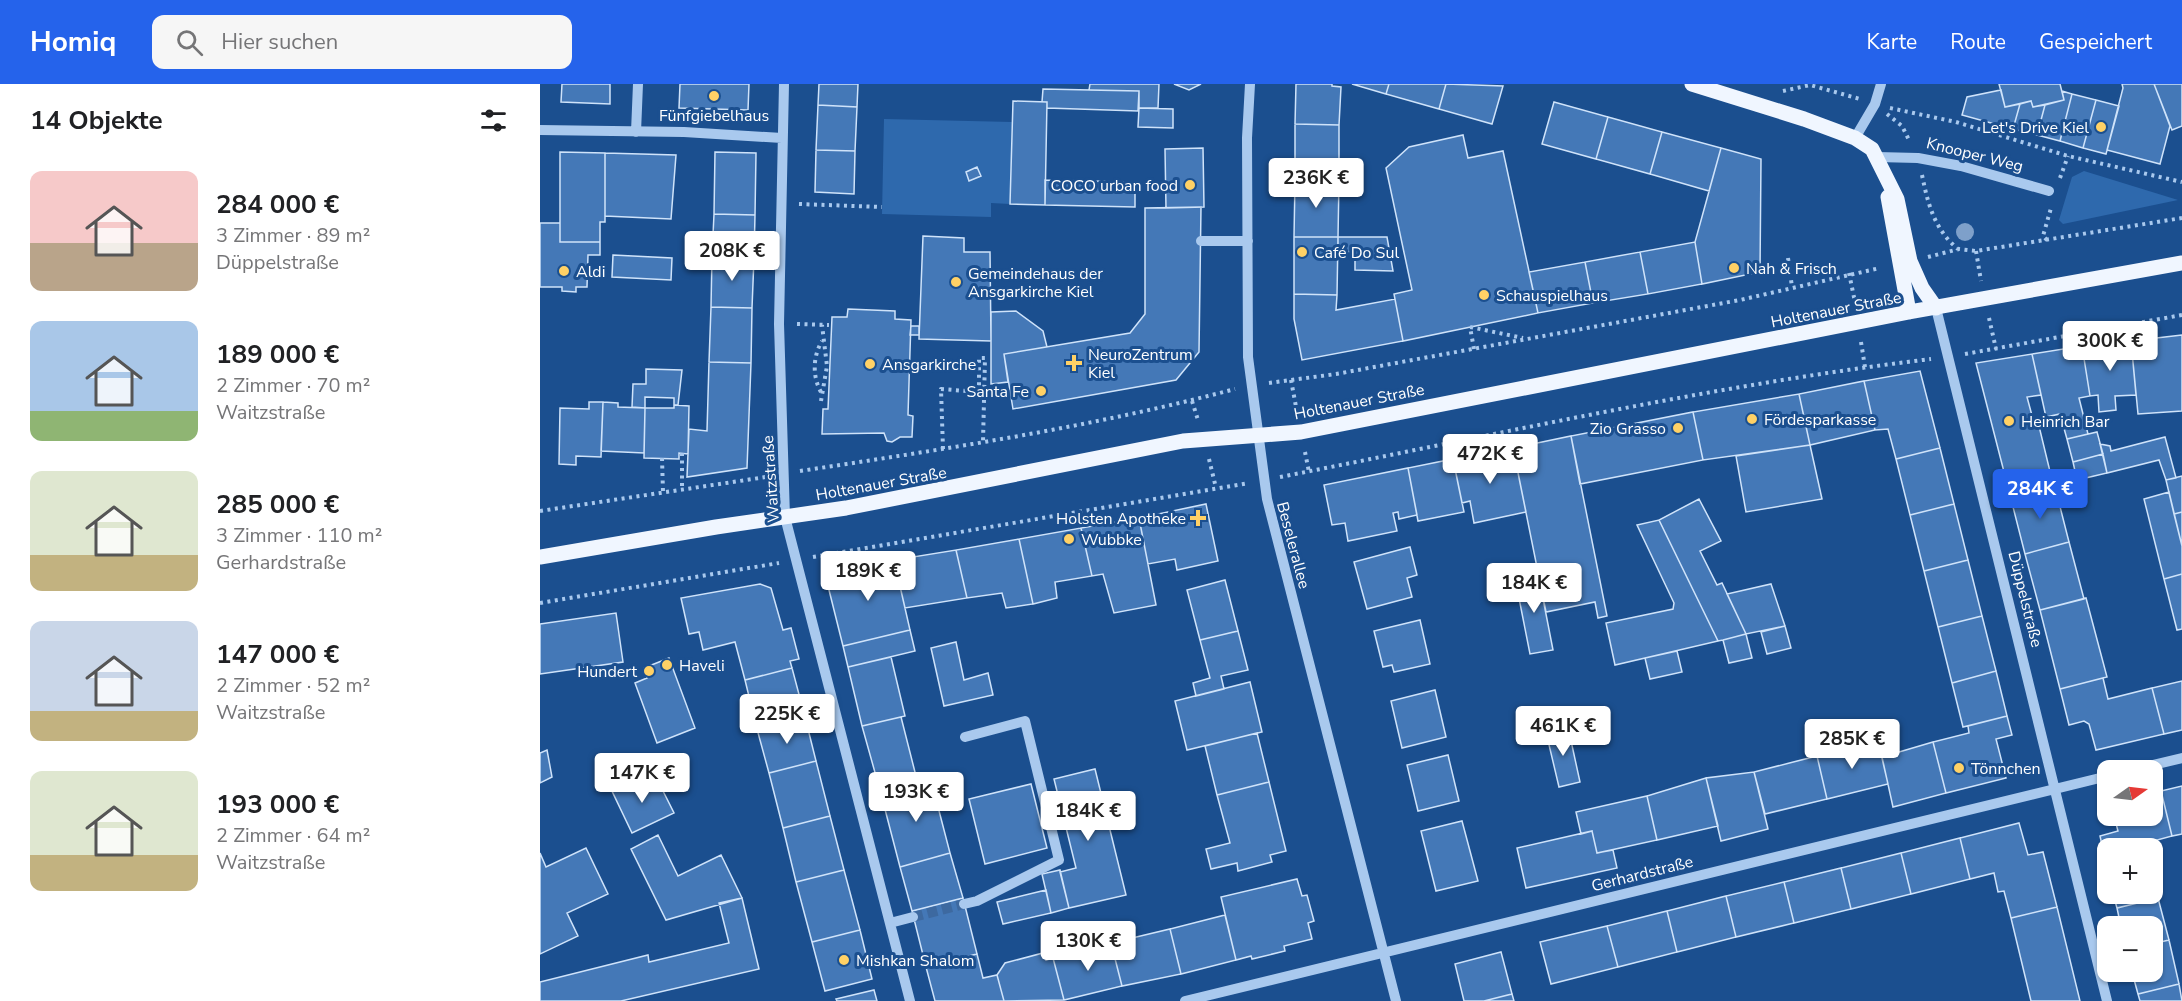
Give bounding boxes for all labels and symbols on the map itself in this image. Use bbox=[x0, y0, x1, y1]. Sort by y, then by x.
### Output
marker: Fünfgiebelhaus bbox=[707, 89, 721, 103]
place label: Fünfgiebelhaus bbox=[659, 105, 769, 127]
place label: Let's Drive Kiel bbox=[1982, 117, 2089, 139]
marker: Let's Drive Kiel bbox=[2094, 120, 2108, 134]
street label: Knooper Weg bbox=[1924, 132, 2026, 178]
pin: 236K € bbox=[1267, 158, 1365, 209]
place label: COCO urban food bbox=[1051, 175, 1178, 197]
marker: COCO urban food bbox=[1183, 178, 1197, 192]
pin: 208K € bbox=[683, 231, 781, 282]
place label: Café Do Sul bbox=[1314, 242, 1399, 264]
marker: Café Do Sul bbox=[1295, 245, 1309, 259]
place label: Nah & Frisch bbox=[1746, 258, 1837, 280]
place label: Aldi bbox=[576, 261, 605, 283]
marker: Nah & Frisch bbox=[1727, 261, 1741, 275]
place label: Gemeindehaus der Ansgarkirche Kiel bbox=[968, 263, 1103, 303]
marker: Aldi bbox=[557, 264, 571, 278]
marker: Gemeindehaus der Ansgarkirche Kiel bbox=[949, 275, 963, 289]
place label: Schauspielhaus bbox=[1496, 285, 1608, 307]
street label: Holtenauer Straße bbox=[1769, 287, 1903, 333]
marker: Schauspielhaus bbox=[1477, 288, 1491, 302]
pin: 300K € bbox=[2061, 321, 2159, 372]
place label: NeuroZentrum Kiel bbox=[1088, 344, 1193, 384]
place label: Ansgarkirche bbox=[882, 354, 976, 376]
marker: NeuroZentrum Kiel bbox=[1065, 354, 1083, 372]
marker: Ansgarkirche bbox=[863, 357, 877, 371]
street label: Holtenauer Straße bbox=[1292, 379, 1426, 425]
place label: Santa Fe bbox=[966, 381, 1029, 403]
marker: Santa Fe bbox=[1034, 384, 1048, 398]
place label: Fördesparkasse bbox=[1764, 409, 1876, 431]
place label: Heinrich Bar bbox=[2021, 411, 2110, 433]
marker: Fördesparkasse bbox=[1745, 412, 1759, 426]
marker: Heinrich Bar bbox=[2002, 414, 2016, 428]
place label: Zio Grasso bbox=[1590, 418, 1666, 440]
marker: Zio Grasso bbox=[1671, 421, 1685, 435]
pin: 472K € bbox=[1441, 434, 1539, 485]
street label: Waitzstraße bbox=[757, 435, 785, 523]
street label: Holtenauer Straße bbox=[814, 462, 948, 506]
pin: 284K € bbox=[1991, 469, 2089, 520]
street label: Beselerallee bbox=[1271, 499, 1315, 591]
place label: Holsten Apotheke bbox=[1056, 508, 1186, 530]
marker: Holsten Apotheke bbox=[1191, 511, 1205, 525]
place label: Wubbke bbox=[1081, 529, 1142, 551]
marker: Wubbke bbox=[1062, 532, 1076, 546]
street label: Düppelstraße bbox=[2002, 549, 2048, 650]
pin: 189K € bbox=[819, 551, 917, 602]
pin: 184K € bbox=[1485, 563, 1583, 614]
place label: Haveli bbox=[679, 655, 725, 677]
marker: Haveli bbox=[660, 658, 674, 672]
place label: Hundert bbox=[577, 661, 637, 683]
marker: Hundert bbox=[642, 664, 656, 678]
pin: 225K € bbox=[738, 694, 836, 745]
pin: 461K € bbox=[1514, 706, 1612, 757]
pin: 285K € bbox=[1803, 719, 1901, 770]
pin: 147K € bbox=[593, 753, 691, 804]
place label: Tönnchen bbox=[1971, 758, 2041, 780]
north arrow bbox=[2097, 760, 2163, 826]
marker: Tönnchen bbox=[1952, 761, 1966, 775]
pin: 193K € bbox=[867, 772, 965, 823]
pin: 184K € bbox=[1039, 791, 1137, 842]
street label: Gerhardstraße bbox=[1589, 851, 1695, 897]
pin: 130K € bbox=[1039, 921, 1137, 972]
place label: Mishkan Shalom bbox=[856, 950, 974, 972]
marker: Mishkan Shalom bbox=[837, 953, 851, 967]

